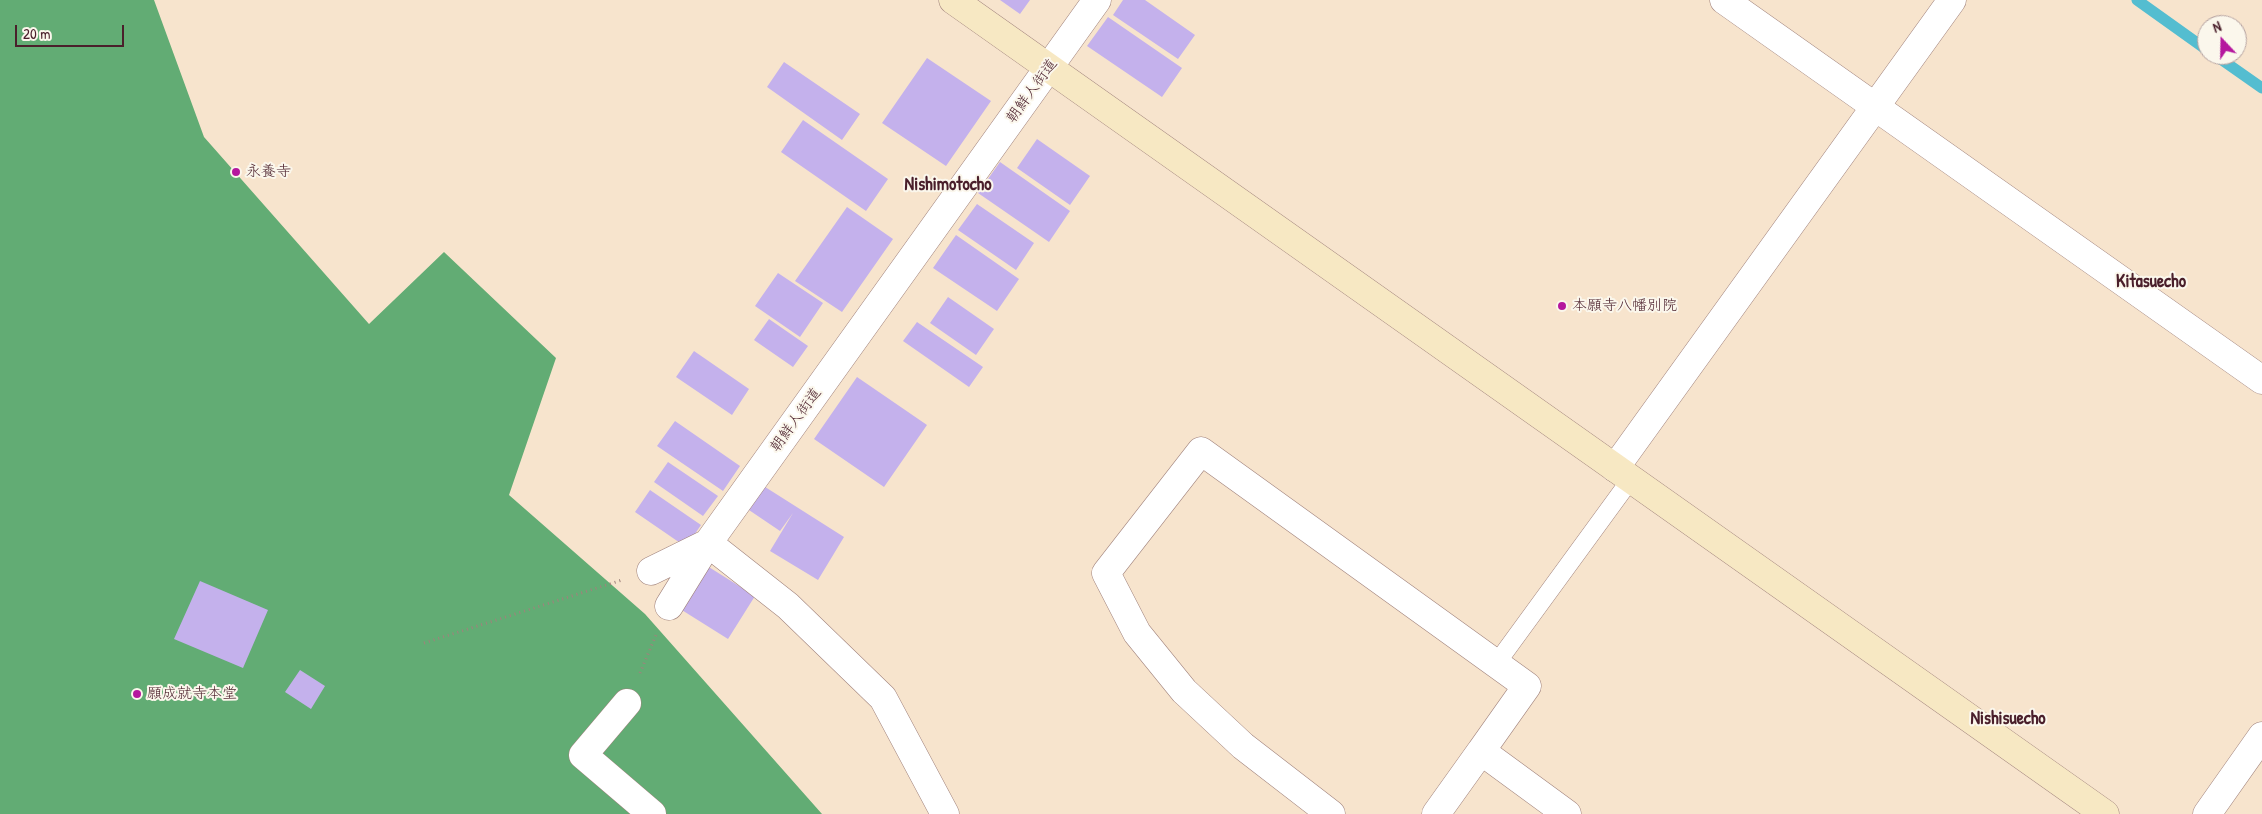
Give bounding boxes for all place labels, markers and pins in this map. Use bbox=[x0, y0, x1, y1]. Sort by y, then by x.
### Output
place label: 永養寺 bbox=[246, 163, 291, 181]
marker: 永養寺 bbox=[230, 166, 242, 178]
place label: 本願寺八幡別院 bbox=[1572, 297, 1677, 315]
marker: 本願寺八幡別院 bbox=[1556, 300, 1568, 312]
place label: 願成就寺本堂 bbox=[147, 685, 237, 703]
marker: 願成就寺本堂 bbox=[131, 688, 143, 700]

